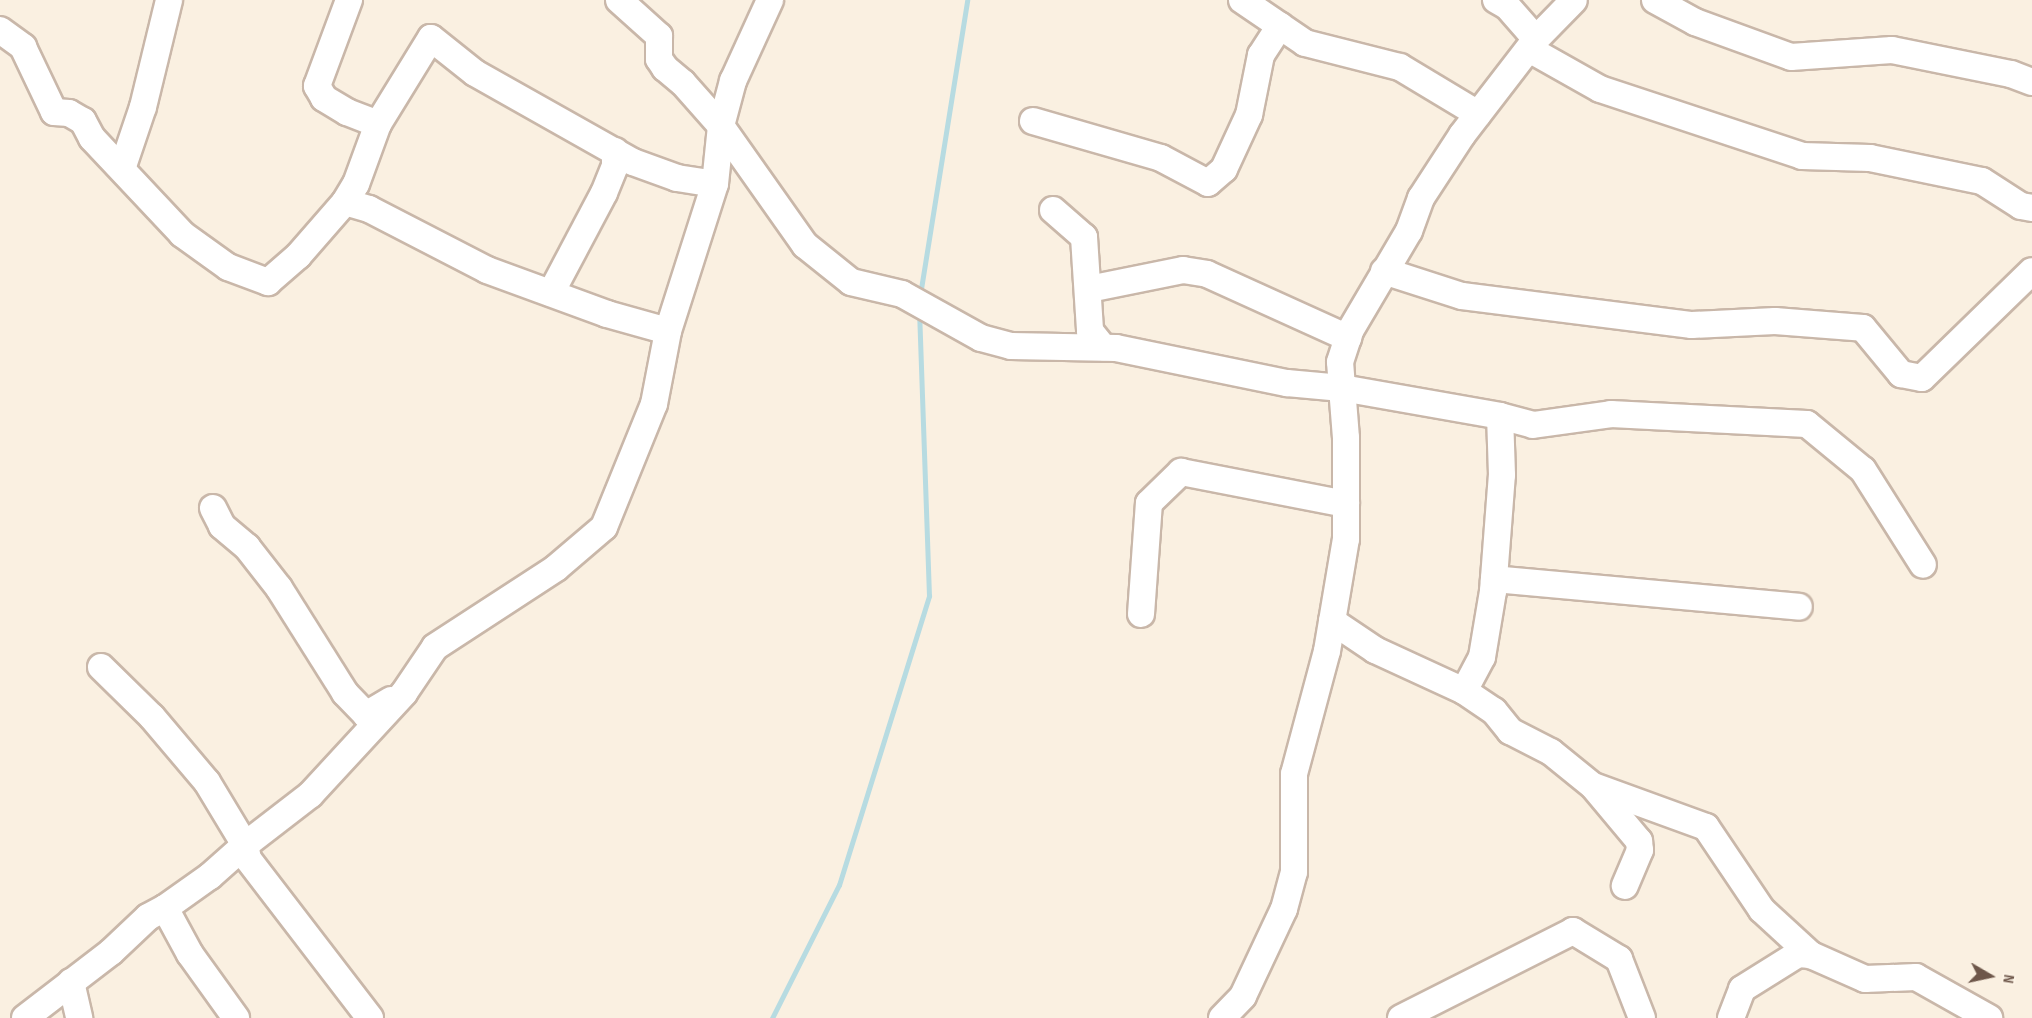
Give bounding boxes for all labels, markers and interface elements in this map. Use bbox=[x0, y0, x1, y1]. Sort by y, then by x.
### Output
north arrow bbox=[1960, 946, 2020, 1006]
text: N bbox=[1998, 973, 2018, 985]

